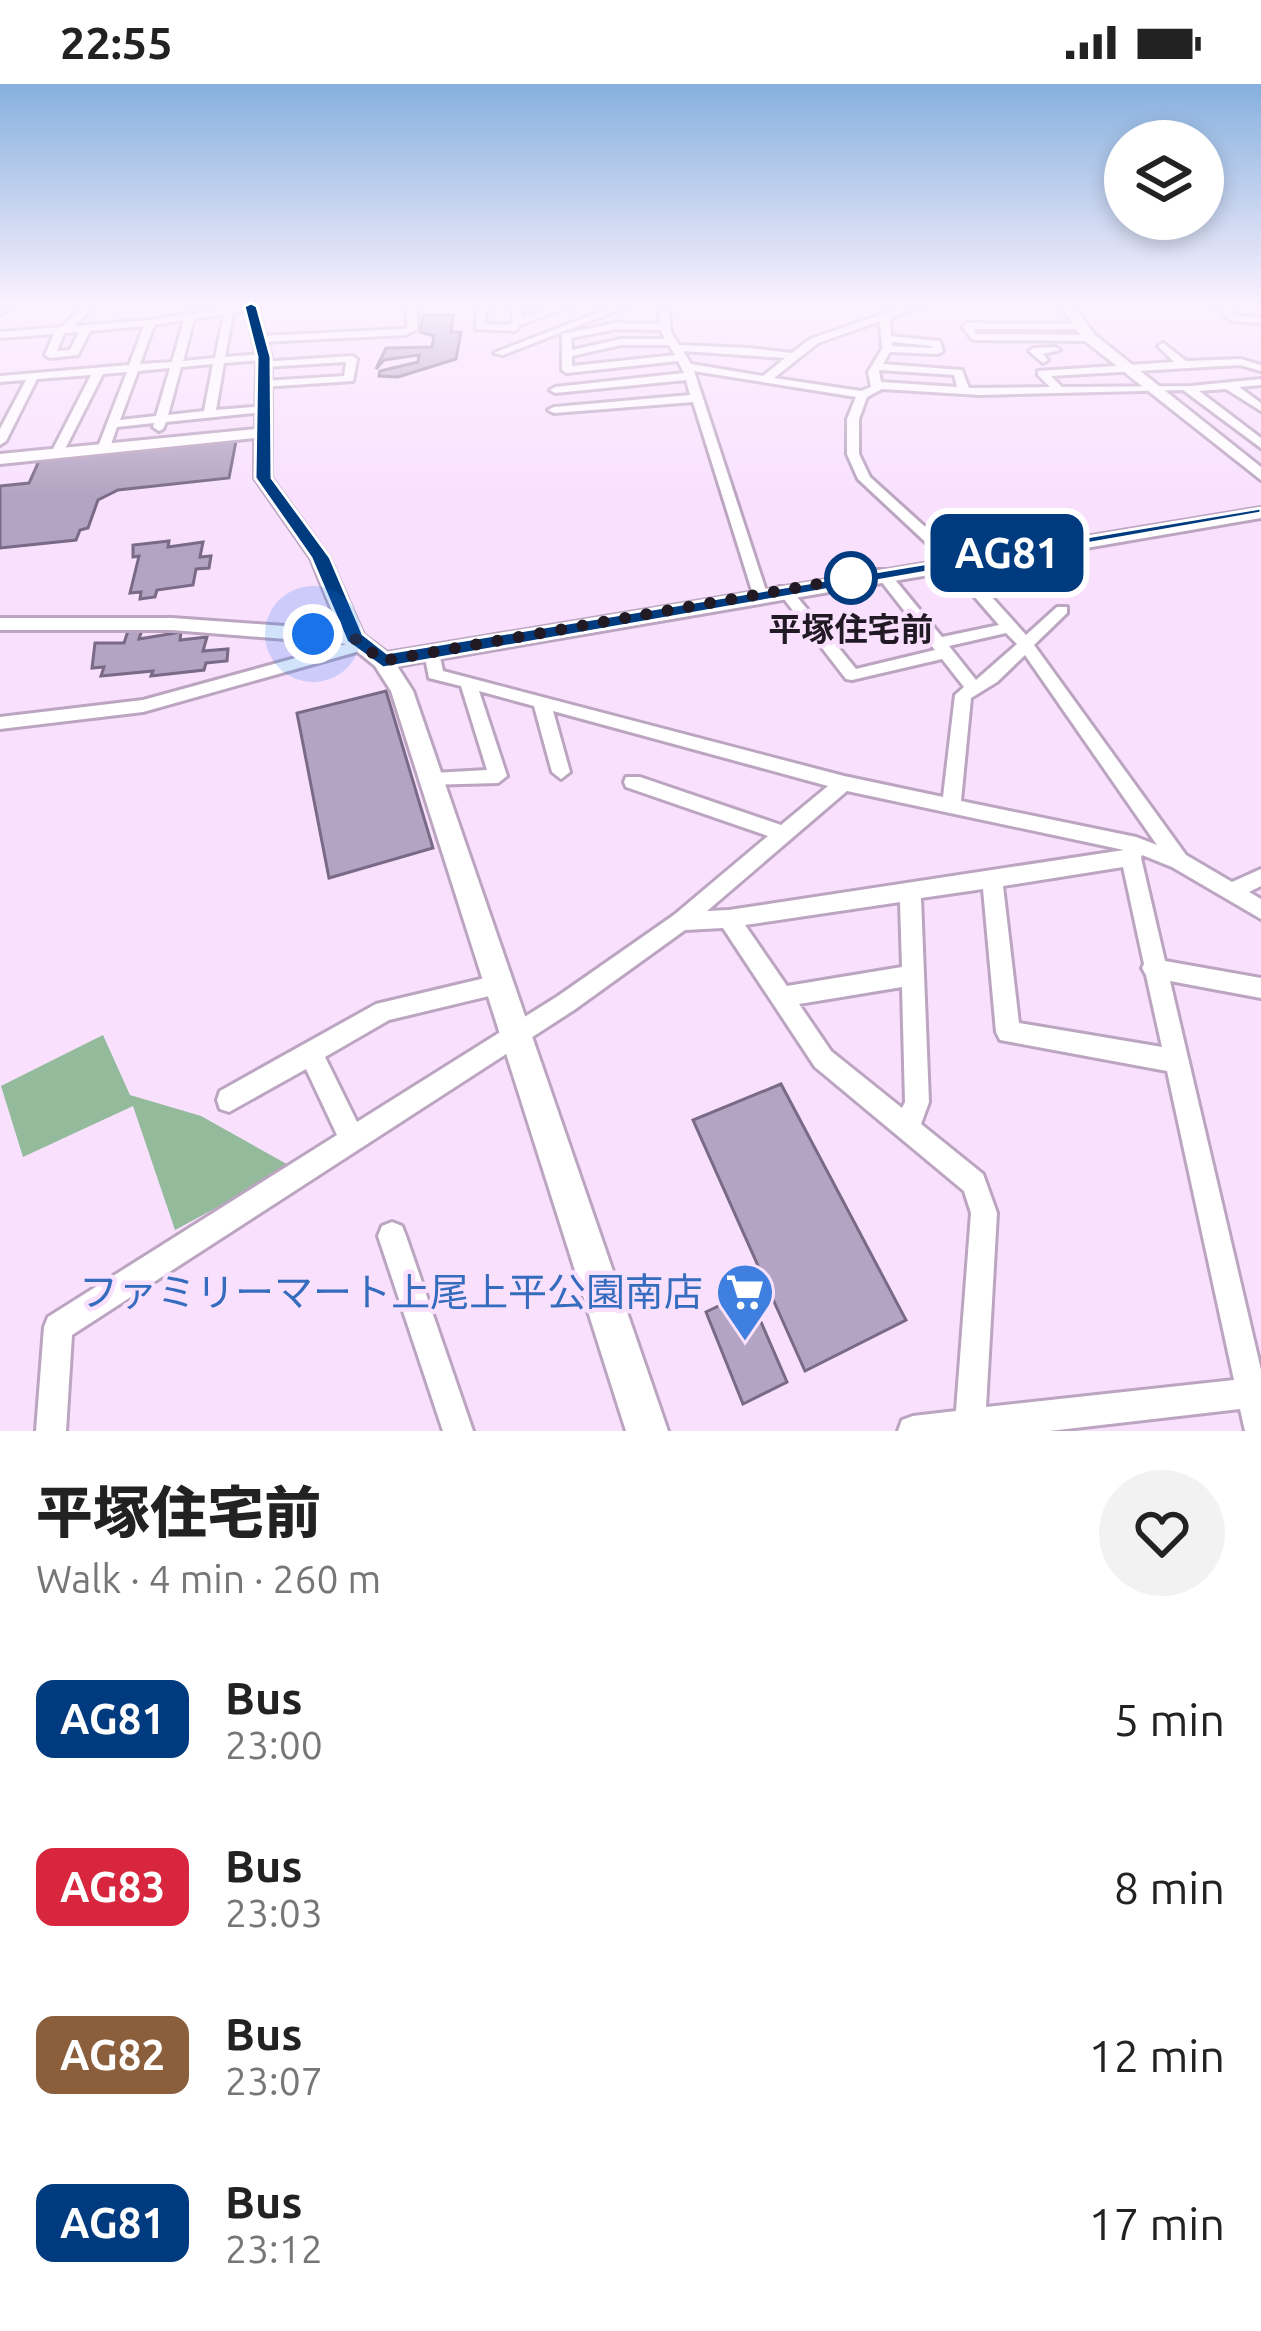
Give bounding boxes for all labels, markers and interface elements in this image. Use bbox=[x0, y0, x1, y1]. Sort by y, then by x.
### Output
text: 22:55 bbox=[60, 17, 173, 68]
map controls bbox=[1104, 120, 1224, 240]
button: layers bbox=[1104, 120, 1224, 240]
line badge: AG81 bbox=[923, 514, 1091, 592]
text: AG81 bbox=[954, 529, 1060, 576]
marker: 平塚住宅前 bbox=[826, 553, 876, 603]
your location bbox=[283, 604, 343, 664]
place label: 平塚住宅前 bbox=[769, 610, 934, 647]
supermarket icon: ファミリーマート上尾上平公園南店 bbox=[714, 1261, 776, 1343]
place label: ファミリーマート上尾上平公園南店 bbox=[79, 1270, 703, 1313]
button: heart bbox=[1099, 1470, 1225, 1596]
text: 平塚住宅前 bbox=[36, 1480, 321, 1544]
text: Walk · 4 min · 260 m bbox=[36, 1557, 381, 1600]
text: Bus bbox=[225, 1672, 302, 1723]
text: 5 min bbox=[1114, 1694, 1225, 1745]
text: AG81 bbox=[60, 1695, 165, 1742]
text: 23:00 bbox=[225, 1723, 323, 1766]
text: Bus bbox=[225, 1840, 302, 1891]
text: 8 min bbox=[1114, 1862, 1225, 1913]
text: AG83 bbox=[60, 1863, 165, 1910]
text: 23:03 bbox=[225, 1891, 323, 1934]
text: Bus bbox=[225, 2008, 302, 2059]
text: 12 min bbox=[1088, 2030, 1225, 2081]
text: AG82 bbox=[60, 2031, 165, 2078]
text: 23:07 bbox=[225, 2059, 323, 2102]
text: Bus bbox=[225, 2176, 302, 2227]
text: 17 min bbox=[1088, 2198, 1225, 2249]
text: AG81 bbox=[60, 2199, 165, 2246]
text: 23:12 bbox=[225, 2227, 323, 2270]

